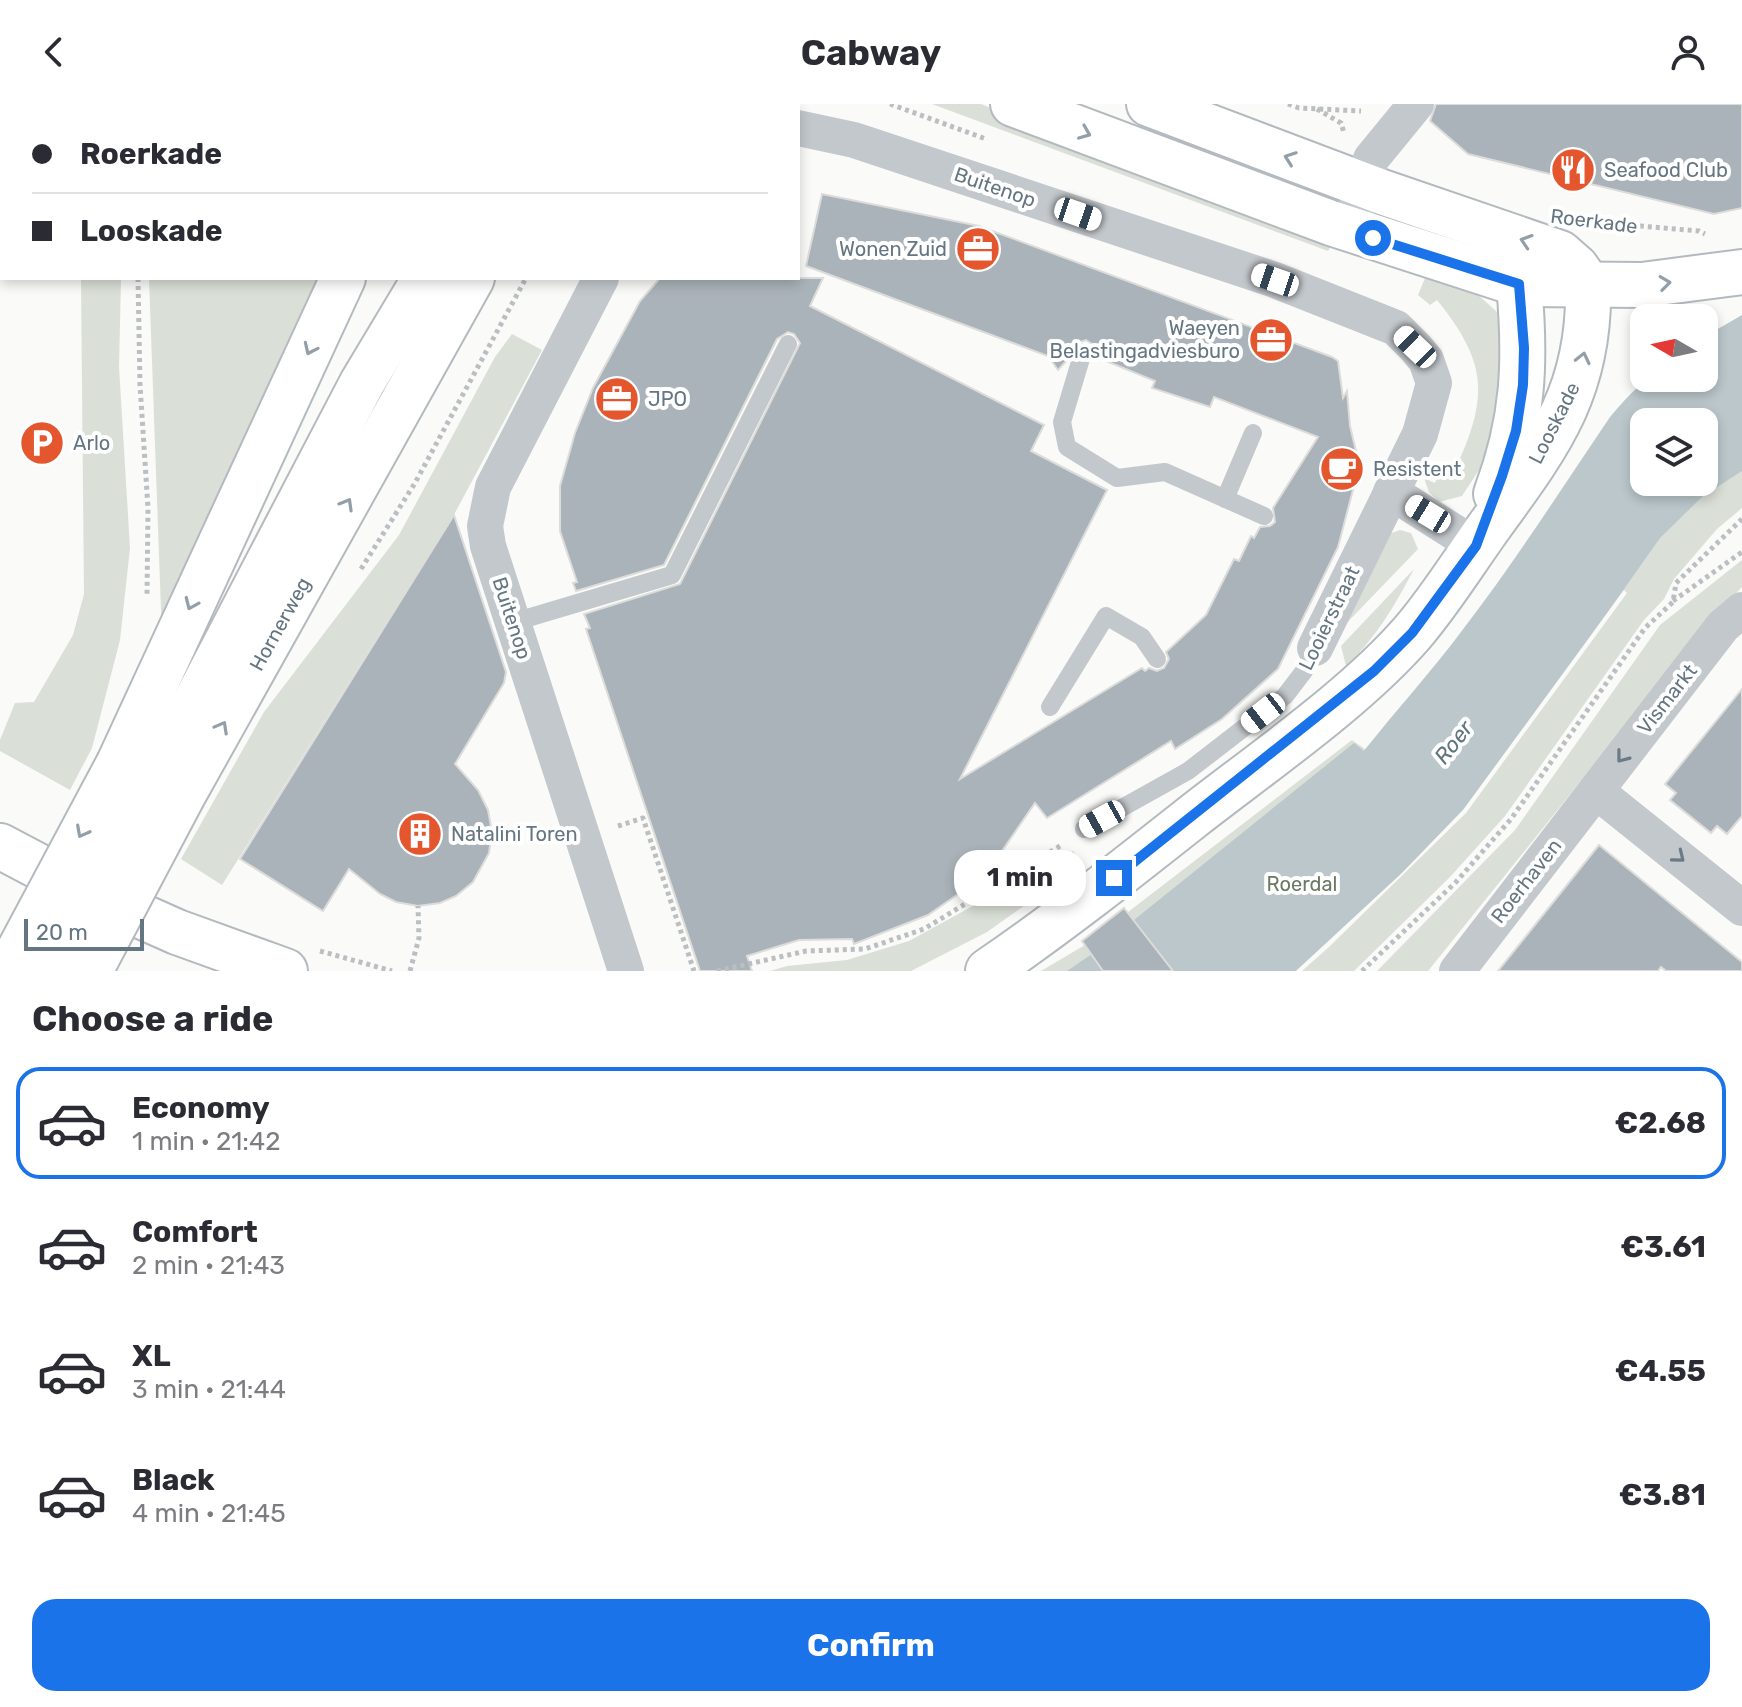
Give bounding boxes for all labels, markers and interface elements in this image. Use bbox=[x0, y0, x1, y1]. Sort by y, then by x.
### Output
icon: back bbox=[32, 30, 76, 74]
icon: person bbox=[1666, 30, 1710, 74]
text: Cabway bbox=[801, 31, 941, 74]
one-way arrow bbox=[1077, 123, 1091, 140]
text: Roerkade bbox=[80, 136, 222, 172]
restaurant icon: Seafood Club bbox=[1549, 146, 1597, 194]
one-way arrow bbox=[1284, 151, 1298, 168]
place label: Seafood Club bbox=[1604, 158, 1728, 182]
street label: Buitenop bbox=[951, 162, 1039, 212]
car bbox=[1051, 195, 1105, 233]
street label: Roerkade bbox=[1549, 204, 1639, 238]
text: Looskade bbox=[80, 213, 223, 249]
route start bbox=[1355, 220, 1391, 256]
office icon: Wonen Zuid bbox=[954, 225, 1002, 273]
one-way arrow bbox=[1520, 234, 1534, 250]
place label: Wonen Zuid bbox=[839, 237, 947, 261]
car bbox=[1248, 261, 1302, 299]
one-way arrow bbox=[1659, 274, 1672, 291]
north arrow bbox=[1630, 304, 1718, 392]
map controls bbox=[1630, 304, 1718, 496]
place label: Waeyen Belastingadviesburo bbox=[1050, 316, 1240, 363]
office icon: Waeyen Belastingadviesburo bbox=[1247, 316, 1295, 364]
car bbox=[1389, 322, 1441, 372]
one-way arrow bbox=[304, 340, 320, 355]
one-way arrow bbox=[1574, 351, 1591, 365]
office icon: JPO bbox=[593, 375, 641, 423]
street label: Looskade bbox=[1523, 378, 1585, 468]
place label: JPO bbox=[648, 387, 687, 411]
button: layers bbox=[1630, 408, 1718, 496]
parking icon: Arlo bbox=[18, 419, 66, 467]
place label: Arlo bbox=[73, 431, 110, 455]
cafe icon: Resistent bbox=[1318, 445, 1366, 493]
place label: Resistent bbox=[1373, 457, 1461, 481]
car bbox=[1401, 491, 1455, 537]
one-way arrow bbox=[338, 498, 353, 512]
street label: Looierstraat bbox=[1293, 562, 1365, 674]
street label: Hornerweg bbox=[244, 573, 316, 675]
street label: Buitenop bbox=[487, 574, 537, 662]
one-way arrow bbox=[185, 596, 201, 610]
street label: Vismarkt bbox=[1632, 659, 1702, 739]
car bbox=[1237, 689, 1289, 737]
water label: Roer bbox=[1428, 714, 1480, 769]
one-way arrow bbox=[212, 721, 227, 736]
one-way arrow bbox=[1618, 748, 1632, 763]
car bbox=[1075, 797, 1129, 841]
building icon: Natalini Toren bbox=[396, 810, 444, 858]
place label: Natalini Toren bbox=[451, 822, 578, 846]
one-way arrow bbox=[77, 823, 92, 838]
street label: Roerhaven bbox=[1486, 834, 1566, 928]
one-way arrow bbox=[1670, 847, 1684, 862]
callout: 1 min bbox=[954, 850, 1086, 906]
route end bbox=[1096, 860, 1132, 896]
text: 1 min bbox=[987, 862, 1053, 893]
park label: Roerdal bbox=[1267, 872, 1337, 896]
scale bar bbox=[24, 915, 144, 951]
text: 20 m bbox=[36, 919, 88, 946]
text: Choose a ride bbox=[32, 997, 273, 1040]
icon: car bbox=[36, 1087, 108, 1159]
text: Economy bbox=[132, 1090, 270, 1126]
text: €2.68 bbox=[1615, 1105, 1706, 1141]
text: 1 min · 21:42 bbox=[132, 1126, 280, 1157]
icon: car bbox=[36, 1211, 108, 1283]
text: Comfort bbox=[132, 1214, 258, 1250]
text: €3.61 bbox=[1621, 1229, 1706, 1265]
text: 2 min · 21:43 bbox=[132, 1250, 285, 1281]
icon: car bbox=[36, 1335, 108, 1407]
text: XL bbox=[132, 1338, 171, 1374]
text: €4.55 bbox=[1615, 1353, 1706, 1389]
text: 3 min · 21:44 bbox=[132, 1374, 286, 1405]
icon: car bbox=[36, 1459, 108, 1531]
text: Black bbox=[132, 1462, 215, 1498]
text: €3.81 bbox=[1619, 1477, 1706, 1513]
text: 4 min · 21:45 bbox=[132, 1498, 286, 1529]
button: Confirm bbox=[32, 1599, 1710, 1691]

